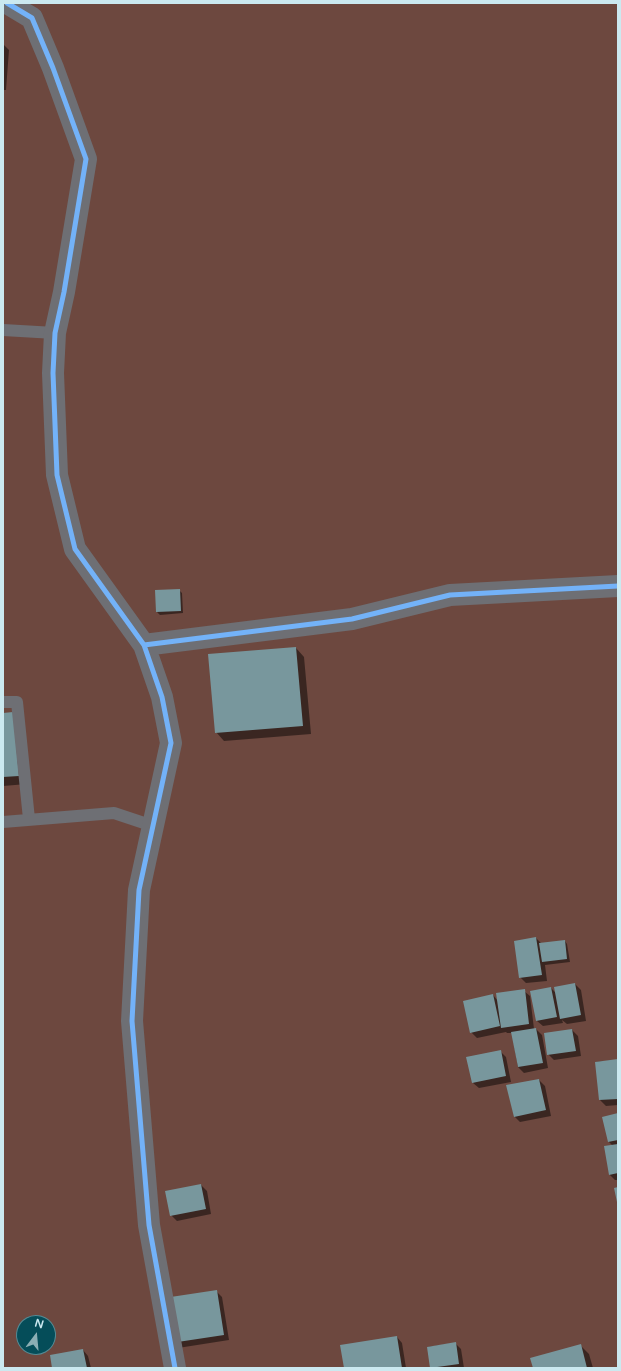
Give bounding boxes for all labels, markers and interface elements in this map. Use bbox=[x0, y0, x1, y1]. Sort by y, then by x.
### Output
north arrow bbox=[16, 1315, 56, 1355]
text: N bbox=[33, 1316, 45, 1331]

